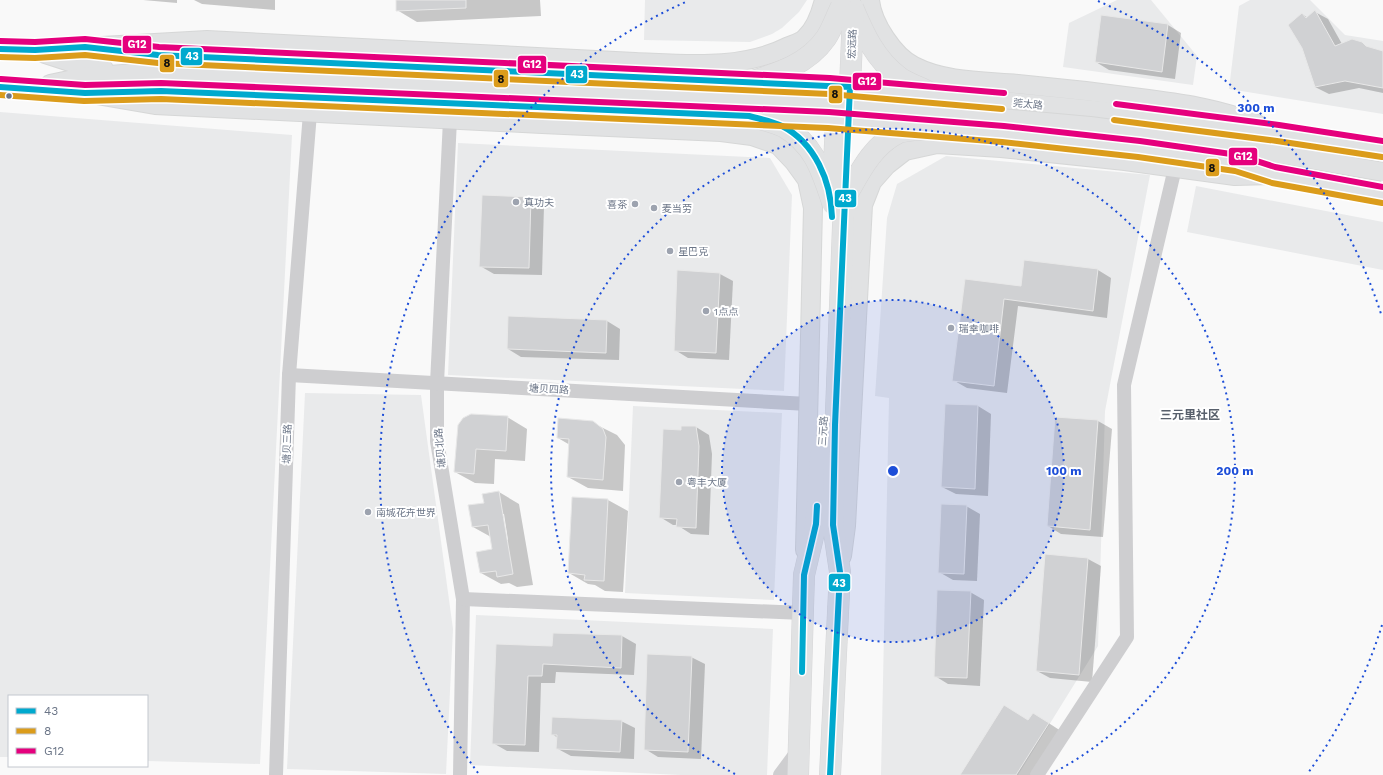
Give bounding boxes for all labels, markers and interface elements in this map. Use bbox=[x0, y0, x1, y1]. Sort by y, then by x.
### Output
street label: 宏远路 bbox=[846, 29, 858, 59]
line badge: G12 bbox=[122, 35, 152, 54]
text: G12 bbox=[127, 38, 147, 51]
line badge: 43 bbox=[180, 47, 203, 66]
text: 43 bbox=[185, 50, 199, 63]
line badge: 8 bbox=[159, 54, 175, 73]
line badge: G12 bbox=[517, 55, 547, 74]
text: 8 bbox=[164, 57, 171, 70]
text: G12 bbox=[522, 58, 542, 71]
line badge: 43 bbox=[565, 65, 588, 84]
text: 43 bbox=[570, 68, 584, 81]
line badge: 8 bbox=[493, 69, 509, 88]
line badge: G12 bbox=[852, 72, 882, 91]
text: 8 bbox=[498, 73, 505, 86]
text: G12 bbox=[857, 75, 877, 88]
line badge: 8 bbox=[828, 85, 843, 104]
text: 8 bbox=[832, 88, 839, 101]
unlabelled marker bbox=[4, 91, 14, 101]
street label: 莞太路 bbox=[1013, 97, 1043, 111]
text: 300 m bbox=[1237, 101, 1275, 115]
line badge: G12 bbox=[1228, 147, 1258, 166]
text: G12 bbox=[1233, 150, 1253, 163]
line badge: 8 bbox=[1205, 158, 1220, 177]
text: 8 bbox=[1209, 162, 1216, 175]
line badge: 43 bbox=[834, 189, 857, 208]
text: 43 bbox=[838, 192, 852, 205]
marker: 真功夫 bbox=[511, 197, 521, 207]
place label: 真功夫 bbox=[524, 197, 554, 208]
place label: 喜茶 bbox=[607, 199, 628, 210]
marker: 喜茶 bbox=[630, 199, 640, 209]
marker: 麦当劳 bbox=[649, 203, 659, 213]
place label: 麦当劳 bbox=[662, 203, 692, 214]
marker: 星巴克 bbox=[665, 246, 675, 256]
place label: 星巴克 bbox=[678, 246, 708, 257]
marker: 1点点 bbox=[701, 306, 711, 316]
place label: 1点点 bbox=[714, 306, 738, 317]
marker: 瑞幸咖啡 bbox=[946, 323, 956, 333]
place label: 瑞幸咖啡 bbox=[959, 323, 999, 334]
street label: 塘贝四路 bbox=[529, 382, 569, 396]
district label: 三元里社区 bbox=[1160, 408, 1220, 422]
street label: 三元路 bbox=[816, 416, 830, 446]
street label: 塘贝三路 bbox=[281, 424, 293, 464]
street label: 塘贝北路 bbox=[433, 428, 447, 468]
centre of rings bbox=[886, 464, 900, 478]
text: 100 m bbox=[1046, 464, 1082, 478]
text: 200 m bbox=[1216, 464, 1254, 478]
marker: 粤丰大厦 bbox=[674, 477, 684, 487]
place label: 粤丰大厦 bbox=[687, 477, 727, 488]
marker: 南城花卉世界 bbox=[363, 507, 373, 517]
place label: 南城花卉世界 bbox=[376, 507, 436, 518]
line badge: 43 bbox=[828, 573, 851, 592]
text: 43 bbox=[832, 577, 846, 590]
legend bbox=[8, 695, 148, 767]
text: 43 bbox=[44, 704, 58, 718]
text: 8 bbox=[44, 724, 51, 738]
text: G12 bbox=[44, 744, 64, 758]

